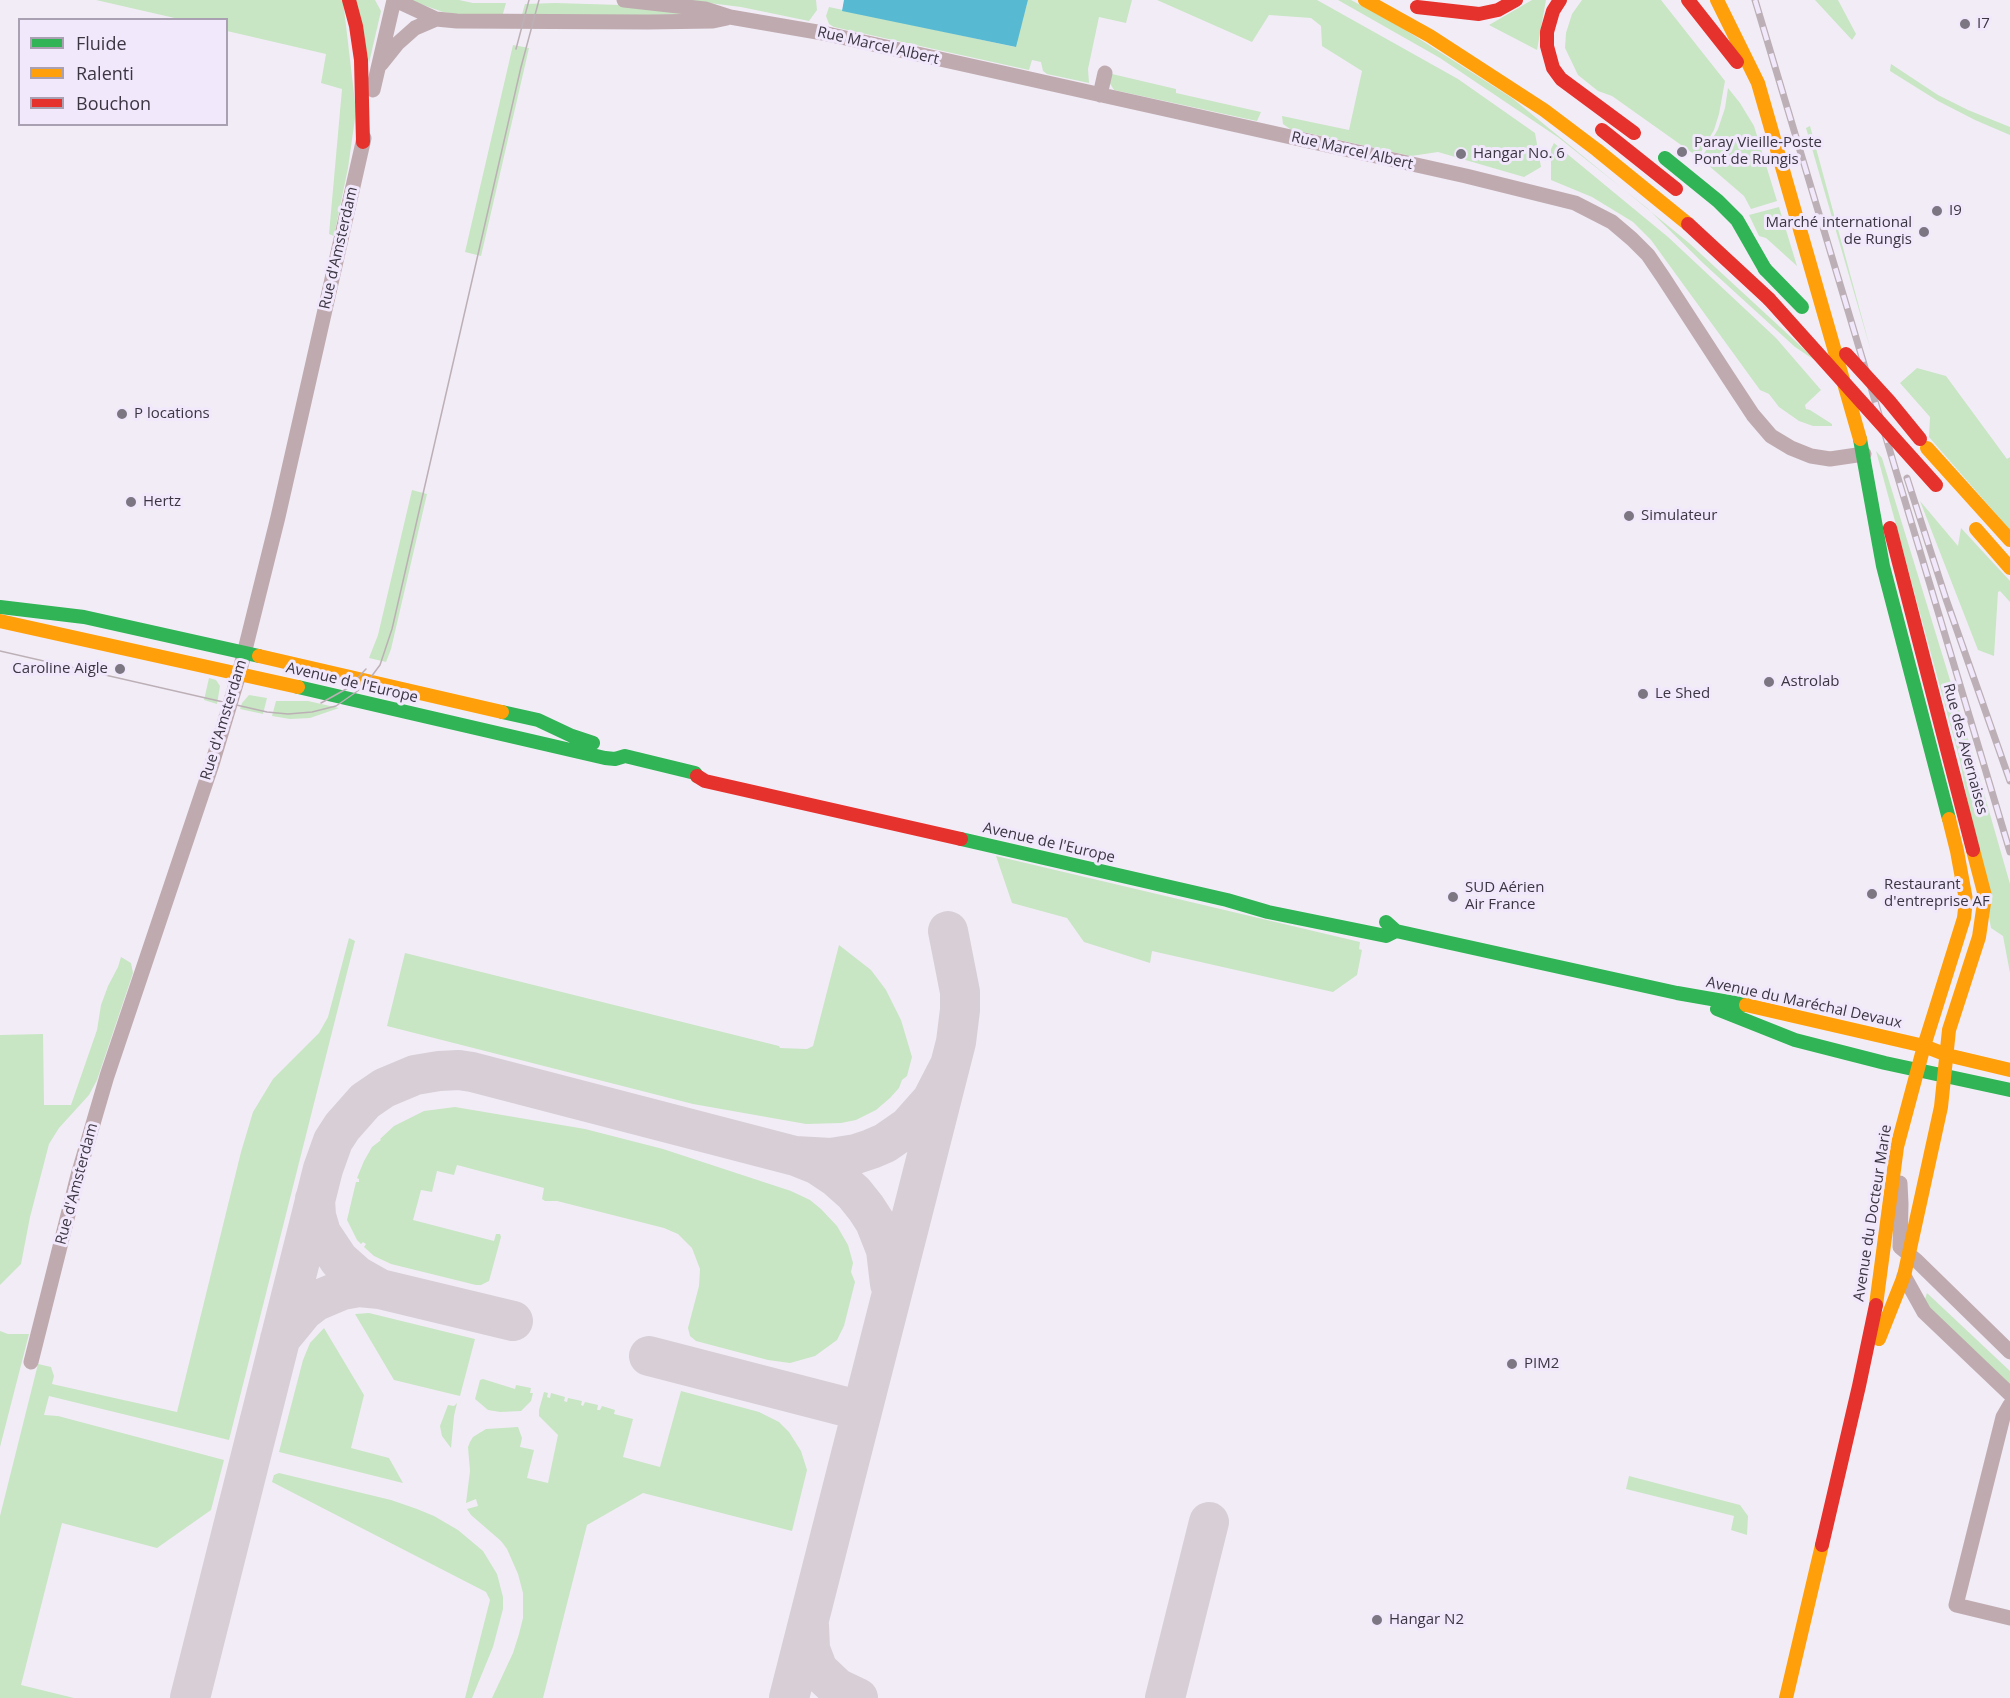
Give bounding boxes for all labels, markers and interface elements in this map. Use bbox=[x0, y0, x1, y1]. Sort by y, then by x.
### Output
place label: I7 bbox=[1977, 15, 1990, 33]
marker: I7 bbox=[1958, 17, 1972, 31]
legend bbox=[18, 18, 228, 126]
street label: Rue Marcel Albert bbox=[815, 23, 941, 69]
text: Fluide bbox=[76, 31, 127, 55]
text: Ralenti bbox=[76, 61, 134, 85]
text: Bouchon bbox=[76, 91, 151, 115]
street label: Rue Marcel Albert bbox=[1289, 128, 1415, 174]
place label: Paray Vieille-Poste Pont de Rungis bbox=[1694, 134, 1822, 169]
place label: Hangar No. 6 bbox=[1473, 145, 1565, 163]
marker: Paray Vieille-Poste Pont de Rungis bbox=[1675, 145, 1689, 159]
marker: Hangar No. 6 bbox=[1454, 147, 1468, 161]
street label: Rue d'Amsterdam bbox=[316, 185, 362, 311]
place label: I9 bbox=[1949, 202, 1962, 220]
marker: I9 bbox=[1930, 204, 1944, 218]
place label: Marché international de Rungis bbox=[1765, 214, 1912, 249]
marker: Marché international de Rungis bbox=[1917, 225, 1931, 239]
place label: P locations bbox=[134, 405, 210, 423]
marker: P locations bbox=[115, 407, 129, 421]
place label: Hertz bbox=[143, 493, 181, 511]
marker: Hertz bbox=[124, 495, 138, 509]
place label: Simulateur bbox=[1641, 507, 1717, 525]
marker: Simulateur bbox=[1622, 509, 1636, 523]
street label: Rue d'Amsterdam bbox=[197, 658, 251, 782]
street label: Avenue de l'Europe bbox=[284, 659, 420, 707]
place label: Caroline Aigle bbox=[12, 660, 108, 678]
marker: Caroline Aigle bbox=[113, 662, 127, 676]
place label: Astrolab bbox=[1781, 673, 1839, 691]
marker: Astrolab bbox=[1762, 675, 1776, 689]
street label: Rue des Avernaises bbox=[1939, 681, 1991, 817]
place label: Le Shed bbox=[1655, 685, 1710, 703]
marker: Le Shed bbox=[1636, 687, 1650, 701]
street label: Avenue de l'Europe bbox=[981, 819, 1117, 867]
place label: Restaurant d'entreprise AF bbox=[1884, 876, 1990, 911]
place label: SUD Aérien Air France bbox=[1465, 879, 1544, 914]
marker: Restaurant d'entreprise AF bbox=[1865, 887, 1879, 901]
marker: SUD Aérien Air France bbox=[1446, 890, 1460, 904]
street label: Avenue du Maréchal Devaux bbox=[1705, 973, 1903, 1033]
street label: Rue d'Amsterdam bbox=[52, 1121, 102, 1247]
street label: Avenue du Docteur Marie bbox=[1850, 1123, 1896, 1303]
place label: PIM2 bbox=[1524, 1355, 1559, 1373]
marker: PIM2 bbox=[1505, 1357, 1519, 1371]
place label: Hangar N2 bbox=[1389, 1611, 1464, 1629]
marker: Hangar N2 bbox=[1370, 1613, 1384, 1627]

